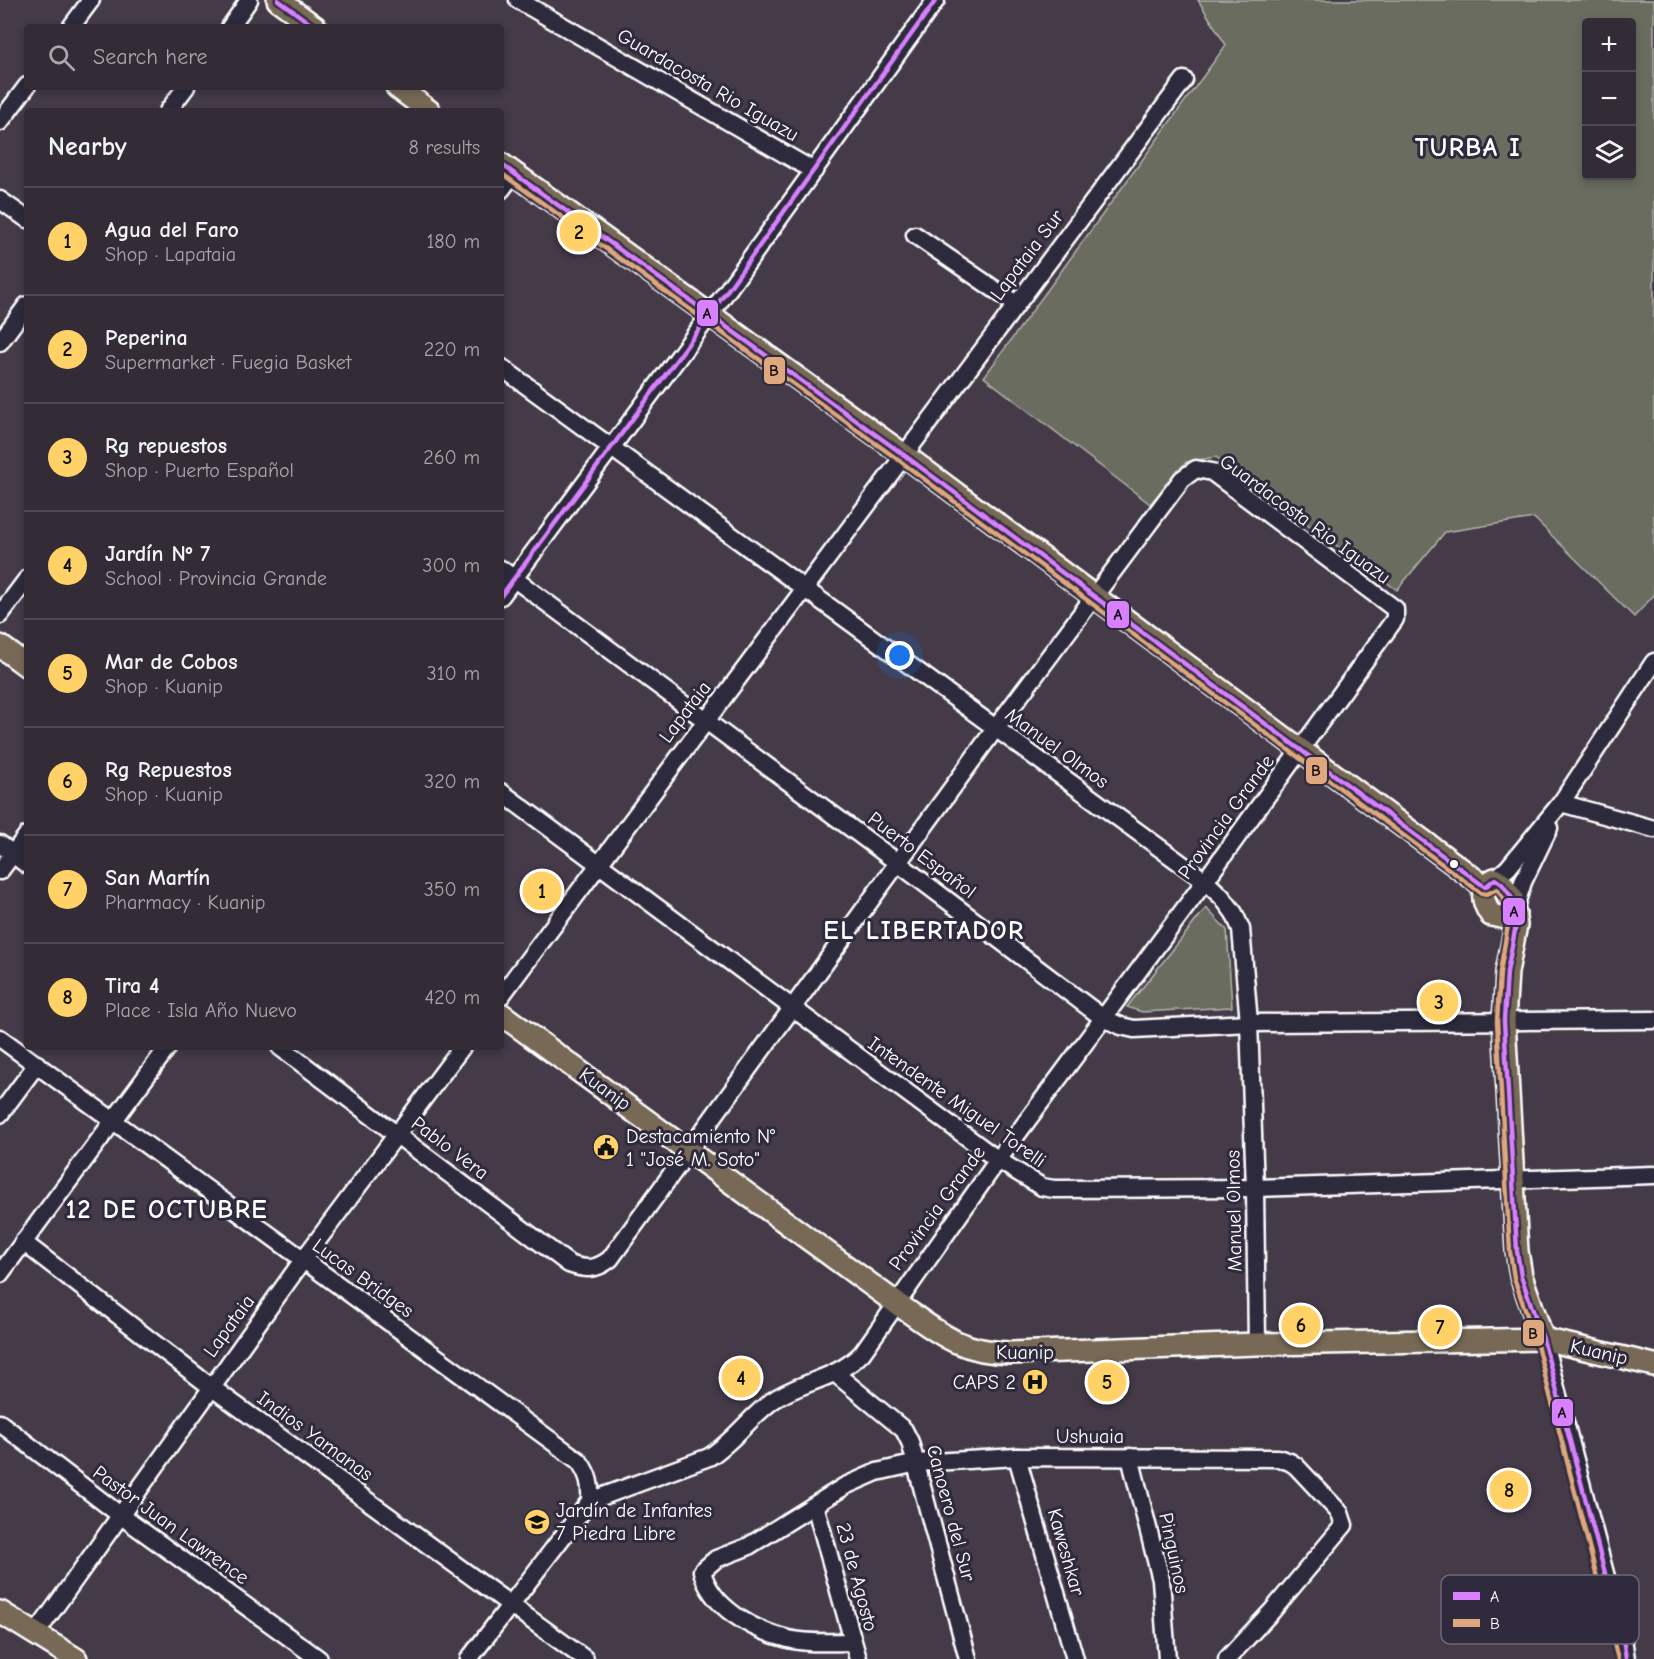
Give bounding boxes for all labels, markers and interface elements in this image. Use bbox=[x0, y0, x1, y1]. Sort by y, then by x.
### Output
map controls bbox=[1582, 18, 1636, 180]
button: + bbox=[1582, 18, 1636, 72]
search box bbox=[24, 24, 504, 90]
street label: Guardacosta Rio Iguazu bbox=[613, 24, 803, 146]
icon: search bbox=[45, 41, 78, 74]
text: Search here bbox=[93, 44, 208, 70]
button: − bbox=[1582, 72, 1636, 126]
button: layers bbox=[1582, 126, 1636, 180]
text: Nearby bbox=[48, 132, 127, 162]
district label: TURBA I bbox=[1415, 133, 1521, 163]
text: 8 results bbox=[408, 136, 480, 159]
street label: Lapataia Sur bbox=[986, 205, 1068, 305]
pin: 2 bbox=[560, 210, 598, 254]
text: Agua del Faro bbox=[105, 217, 239, 243]
text: 1 bbox=[64, 230, 71, 253]
text: 180 m bbox=[426, 230, 480, 253]
text: Shop · Lapataia bbox=[105, 243, 236, 266]
line badge: A bbox=[696, 299, 719, 327]
text: A bbox=[703, 305, 712, 323]
text: Peperina bbox=[105, 325, 188, 351]
text: 2 bbox=[63, 338, 72, 361]
text: 220 m bbox=[424, 338, 480, 361]
text: Supermarket · Fuegia Basket bbox=[105, 351, 351, 374]
line badge: B bbox=[763, 356, 786, 385]
text: B bbox=[769, 362, 779, 380]
text: Rg repuestos bbox=[105, 433, 227, 459]
text: 3 bbox=[63, 446, 72, 469]
text: 260 m bbox=[423, 446, 480, 469]
street label: Guardacosta Rio Iguazu bbox=[1215, 449, 1395, 589]
text: Shop · Puerto Español bbox=[105, 459, 294, 482]
text: Jardín Nº 7 bbox=[105, 541, 210, 567]
text: 4 bbox=[63, 554, 72, 577]
text: 300 m bbox=[422, 554, 480, 577]
text: School · Provincia Grande bbox=[105, 567, 327, 590]
line badge: A bbox=[1106, 600, 1130, 629]
text: A bbox=[1114, 606, 1123, 624]
your location bbox=[885, 641, 914, 670]
text: Mar de Cobos bbox=[105, 649, 238, 675]
text: 5 bbox=[62, 662, 73, 685]
text: 310 m bbox=[427, 662, 480, 685]
text: Shop · Kuanip bbox=[105, 675, 223, 698]
street label: Lapataia bbox=[654, 677, 716, 747]
street label: Manuel Olmos bbox=[1001, 703, 1113, 793]
street label: Provincia Grande bbox=[1173, 750, 1279, 884]
line badge: B bbox=[1305, 756, 1328, 785]
text: Rg Repuestos bbox=[105, 757, 232, 783]
text: B bbox=[1311, 762, 1321, 780]
text: 6 bbox=[62, 770, 73, 793]
text: 320 m bbox=[424, 770, 480, 793]
text: Shop · Kuanip bbox=[105, 783, 223, 806]
street label: Puerto Español bbox=[864, 807, 980, 903]
unlabelled marker bbox=[1448, 858, 1460, 870]
text: San Martín bbox=[105, 865, 210, 891]
pin: 1 bbox=[522, 868, 562, 914]
text: 7 bbox=[63, 878, 72, 901]
text: 350 m bbox=[424, 878, 480, 901]
text: Pharmacy · Kuanip bbox=[105, 891, 265, 914]
line badge: A bbox=[1502, 897, 1526, 926]
text: A bbox=[1510, 903, 1519, 921]
district label: EL LIBERTADOR bbox=[823, 916, 1025, 946]
text: Tira 4 bbox=[105, 973, 159, 999]
pin: 3 bbox=[1420, 980, 1458, 1024]
text: 8 bbox=[62, 986, 73, 1009]
text: 420 m bbox=[424, 986, 480, 1009]
text: Place · Isla Año Nuevo bbox=[105, 999, 297, 1022]
street label: Intendente Miguel Torelli bbox=[864, 1032, 1050, 1172]
street label: Kuanip bbox=[575, 1063, 635, 1115]
street label: Pablo Vera bbox=[407, 1112, 493, 1184]
place label: Destacamiento N° 1 "José M. Soto" bbox=[626, 1125, 775, 1171]
public building icon: Destacamiento N° 1 "José M. Soto" bbox=[591, 1132, 621, 1162]
street label: Provincia Grande bbox=[884, 1141, 990, 1275]
street label: Manuel Olmos bbox=[1221, 1150, 1247, 1272]
district label: 12 DE OCTUBRE bbox=[66, 1195, 268, 1225]
street label: Lucas Bridges bbox=[308, 1234, 418, 1322]
street label: Lapataia bbox=[199, 1290, 259, 1362]
pin: 6 bbox=[1282, 1302, 1320, 1348]
pin: 7 bbox=[1420, 1304, 1460, 1350]
line badge: B bbox=[1522, 1319, 1545, 1347]
text: B bbox=[1528, 1325, 1538, 1343]
street label: Kuanip bbox=[1568, 1334, 1630, 1370]
street label: Kuanip bbox=[996, 1341, 1054, 1364]
pin: 4 bbox=[722, 1356, 760, 1400]
pin: 5 bbox=[1088, 1360, 1126, 1404]
hospital icon: CAPS 2 bbox=[1020, 1367, 1050, 1397]
place label: CAPS 2 bbox=[953, 1371, 1016, 1394]
street label: Indios Yamanas bbox=[253, 1386, 377, 1486]
line badge: A bbox=[1551, 1398, 1574, 1427]
text: A bbox=[1558, 1404, 1567, 1422]
street label: Ushuaia bbox=[1056, 1425, 1124, 1448]
street label: Canoero del Sur bbox=[922, 1442, 980, 1584]
street label: Pastor Juan Lawrence bbox=[89, 1461, 253, 1589]
pin: 8 bbox=[1490, 1468, 1528, 1512]
place label: Jardín de Infantes 7 Piedra Libre bbox=[556, 1499, 712, 1545]
street label: Kaweshkar bbox=[1043, 1506, 1089, 1598]
school or university icon: Jardín de Infantes 7 Piedra Libre bbox=[522, 1507, 552, 1537]
street label: Pinguinos bbox=[1154, 1511, 1194, 1595]
street label: 23 de Agosto bbox=[831, 1520, 883, 1634]
legend bbox=[1441, 1575, 1639, 1644]
text: A bbox=[1490, 1588, 1499, 1606]
text: B bbox=[1490, 1615, 1500, 1633]

